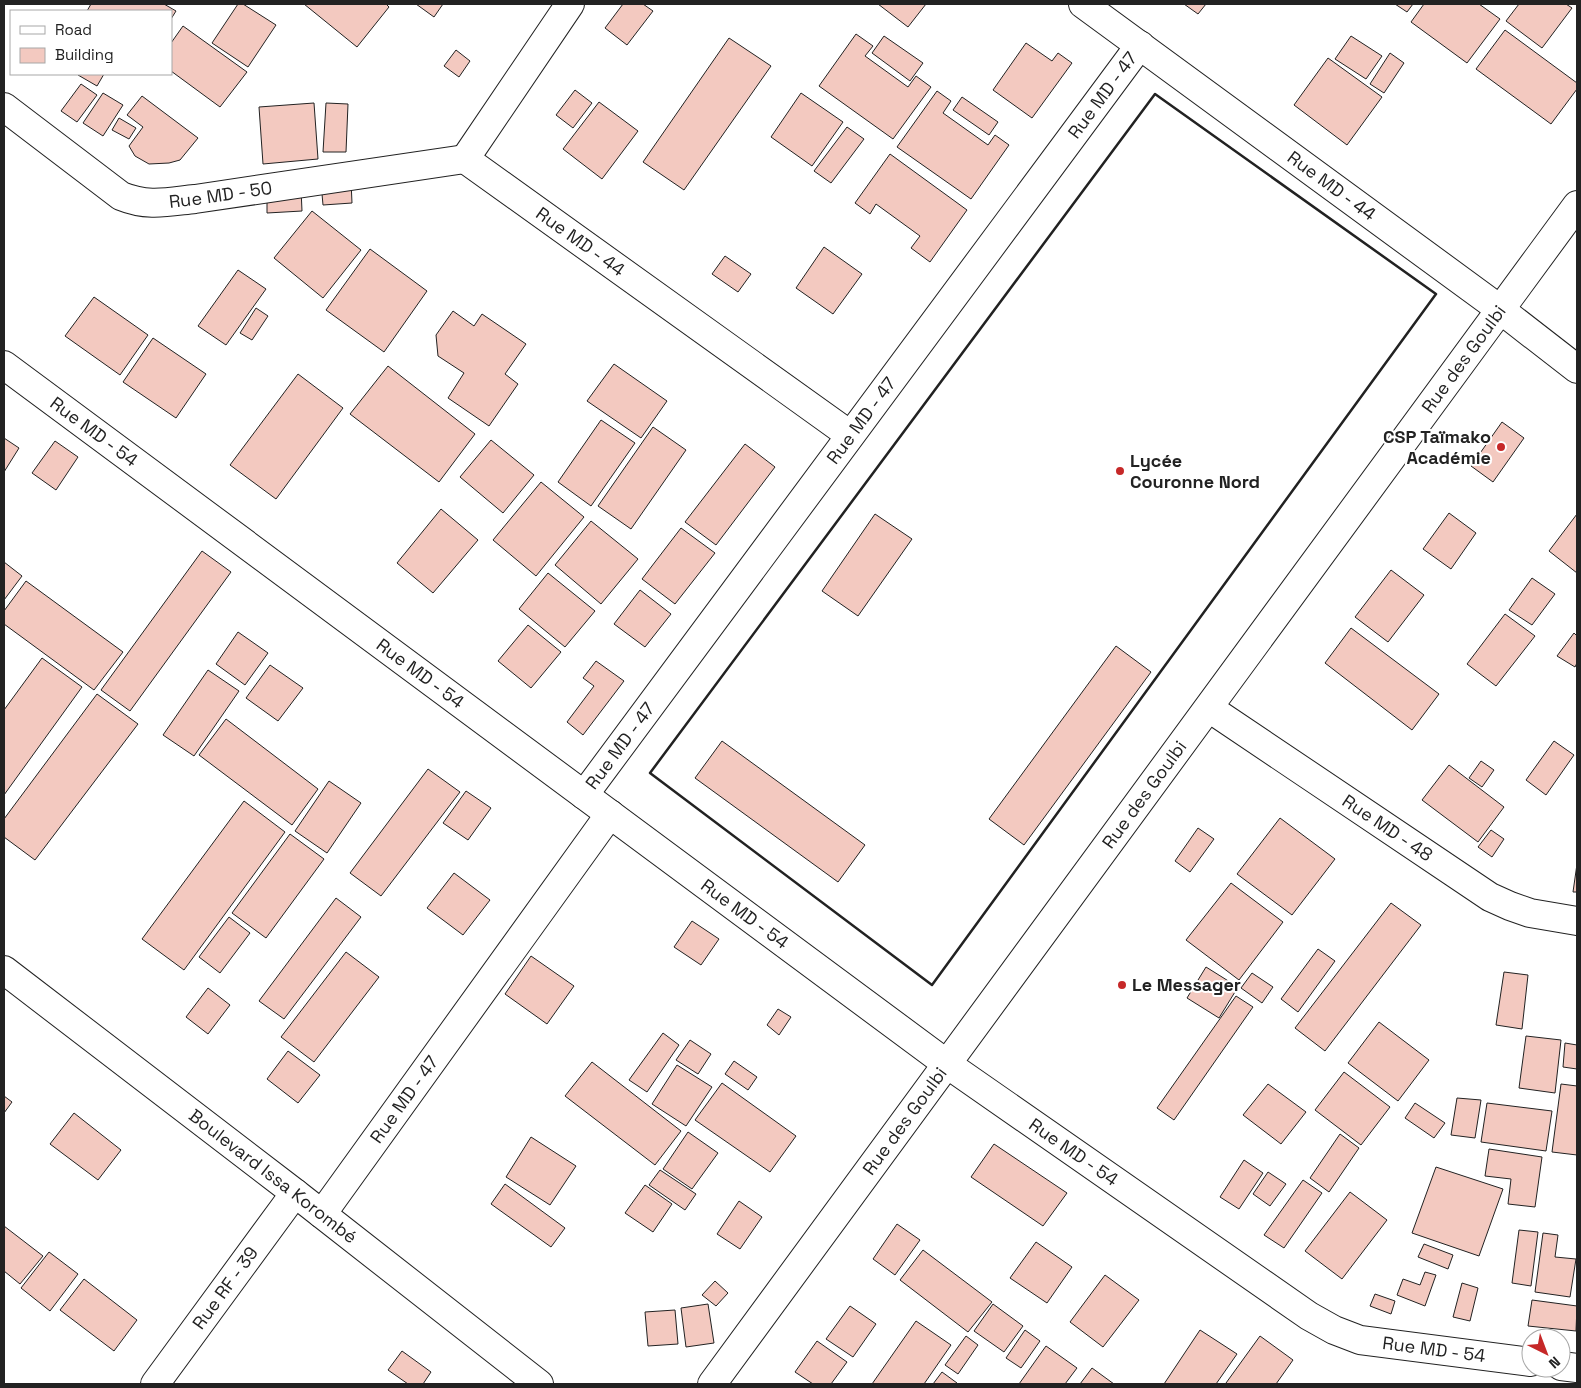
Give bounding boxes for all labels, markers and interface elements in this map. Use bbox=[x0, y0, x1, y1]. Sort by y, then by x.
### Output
legend bbox=[10, 10, 172, 75]
text: Road bbox=[55, 20, 92, 39]
text: Building bbox=[55, 45, 114, 64]
street label: Rue MD - 47 bbox=[1063, 47, 1142, 143]
street label: Rue MD - 44 bbox=[1283, 145, 1381, 226]
street label: Rue MD - 50 bbox=[168, 176, 274, 213]
street label: Rue MD - 44 bbox=[532, 202, 630, 281]
street label: Rue des Goulbi bbox=[1416, 300, 1511, 418]
street label: Rue MD - 47 bbox=[821, 372, 901, 468]
street label: Rue MD - 54 bbox=[46, 391, 143, 471]
place label: CSP Taïmako Académie bbox=[1383, 425, 1491, 469]
marker: CSP Taïmako Académie bbox=[1495, 441, 1507, 453]
place label: Lycée Couronne Nord bbox=[1130, 449, 1260, 493]
marker: Lycée Couronne Nord bbox=[1114, 465, 1126, 477]
street label: Rue MD - 54 bbox=[372, 633, 469, 713]
street label: Rue MD - 47 bbox=[580, 698, 660, 794]
street label: Rue des Goulbi bbox=[1097, 736, 1191, 853]
street label: Rue MD - 48 bbox=[1338, 789, 1437, 866]
street label: Rue MD - 54 bbox=[697, 874, 793, 954]
place label: Le Messager bbox=[1132, 973, 1241, 996]
marker: Le Messager bbox=[1116, 979, 1128, 991]
street label: Rue MD - 47 bbox=[365, 1051, 443, 1148]
street label: Rue des Goulbi bbox=[857, 1062, 952, 1179]
street label: Boulevard Issa Korombé bbox=[184, 1104, 362, 1248]
street label: Rue MD - 54 bbox=[1025, 1113, 1123, 1191]
street label: Rue RF - 39 bbox=[187, 1242, 263, 1334]
north arrow bbox=[1521, 1328, 1571, 1378]
street label: Rue MD - 54 bbox=[1381, 1331, 1487, 1367]
text: N bbox=[1545, 1353, 1564, 1372]

